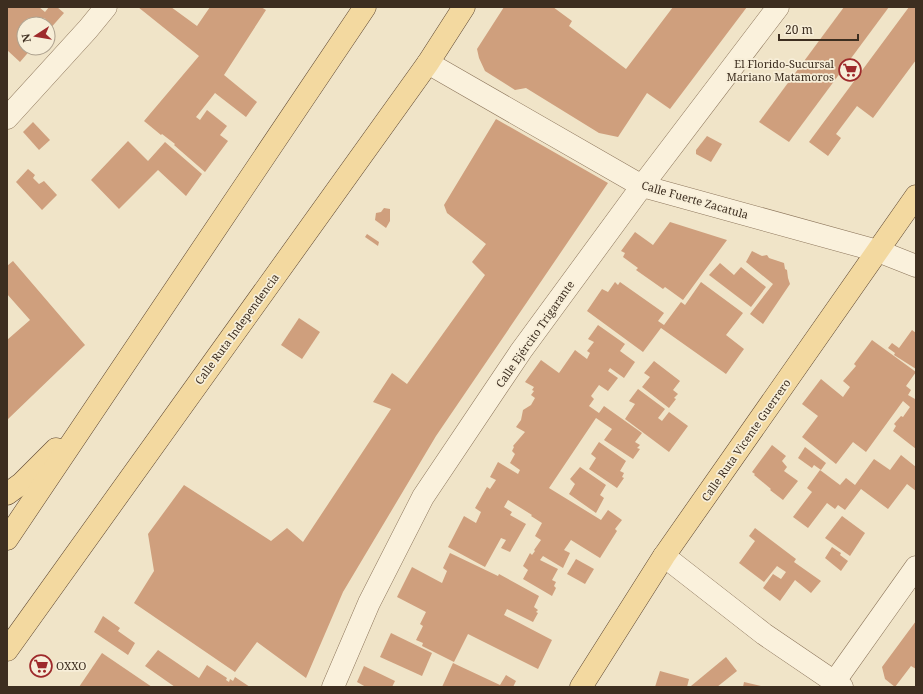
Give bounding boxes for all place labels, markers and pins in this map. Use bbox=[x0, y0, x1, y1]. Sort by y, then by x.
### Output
place label: El Florido-Sucursal Mariano Matamoros bbox=[726, 56, 835, 84]
supermarket icon: El Florido-Sucursal Mariano Matamoros bbox=[837, 57, 863, 83]
supermarket icon: OXXO bbox=[28, 653, 54, 679]
place label: OXXO bbox=[56, 658, 86, 673]

